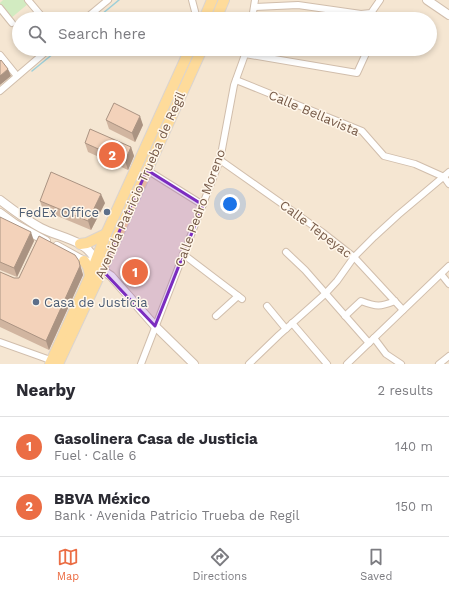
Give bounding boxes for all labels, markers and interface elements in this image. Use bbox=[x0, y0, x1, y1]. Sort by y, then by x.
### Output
search box bbox=[12, 12, 437, 56]
icon: search bbox=[26, 23, 48, 45]
text: Search here bbox=[58, 25, 146, 43]
street label: Calle Bellavista bbox=[266, 87, 362, 139]
street label: Avenida Patricio Trueba de Regil bbox=[92, 89, 188, 281]
pin: 2 bbox=[99, 140, 125, 170]
street label: Calle Pedro Moreno bbox=[172, 147, 228, 269]
your location bbox=[220, 194, 240, 214]
street label: Calle Tepeyac bbox=[277, 197, 355, 261]
place label: FedEx Office bbox=[19, 205, 99, 220]
marker: FedEx Office bbox=[102, 207, 112, 217]
pin: 1 bbox=[122, 257, 148, 287]
place label: Casa de Justicia bbox=[44, 295, 148, 310]
marker: Casa de Justicia bbox=[31, 297, 41, 307]
text: Nearby bbox=[16, 380, 75, 400]
text: 2 results bbox=[378, 383, 433, 398]
text: Gasolinera Casa de Justicia bbox=[54, 430, 258, 448]
text: 1 bbox=[26, 439, 32, 454]
text: 140 m bbox=[395, 439, 433, 454]
text: Fuel · Calle 6 bbox=[54, 448, 136, 463]
text: BBVA México bbox=[54, 490, 150, 508]
text: 2 bbox=[25, 499, 33, 514]
text: 150 m bbox=[395, 499, 433, 514]
text: Bank · Avenida Patricio Trueba de Regil bbox=[54, 508, 299, 523]
tab: Map bbox=[57, 546, 79, 583]
tab: Directions bbox=[193, 546, 247, 583]
tab: Saved bbox=[360, 546, 392, 583]

